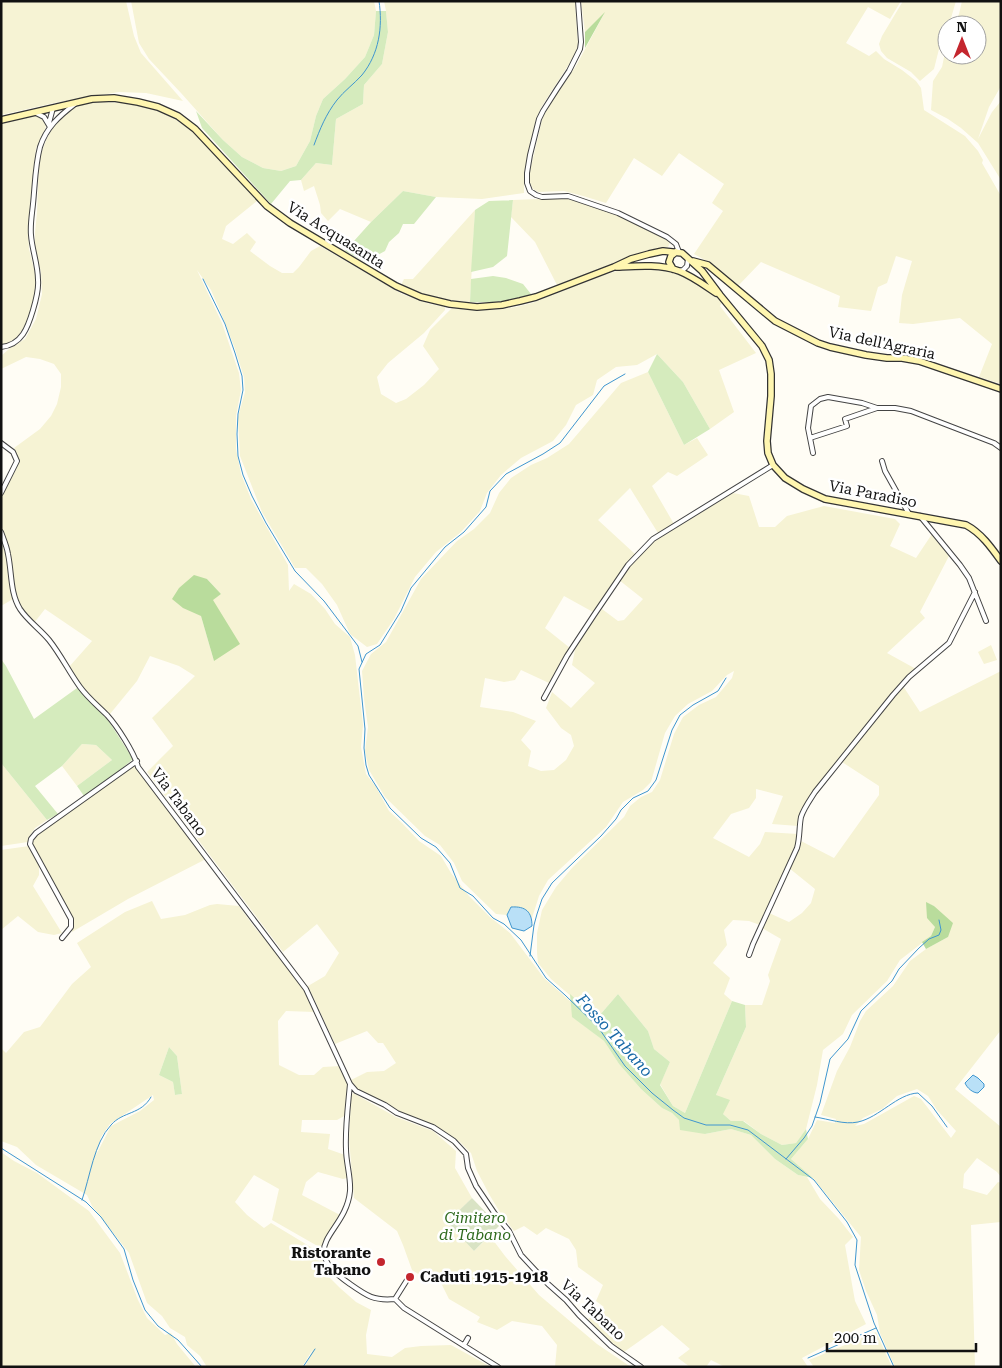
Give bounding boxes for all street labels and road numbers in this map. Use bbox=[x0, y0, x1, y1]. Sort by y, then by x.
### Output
street label: Via Acquasanta bbox=[284, 198, 388, 272]
street label: Via dell'Agraria bbox=[827, 323, 937, 363]
street label: Via Paradiso bbox=[827, 477, 919, 511]
street label: Via Tabano bbox=[147, 764, 211, 840]
street label: Via Tabano bbox=[557, 1276, 629, 1344]

